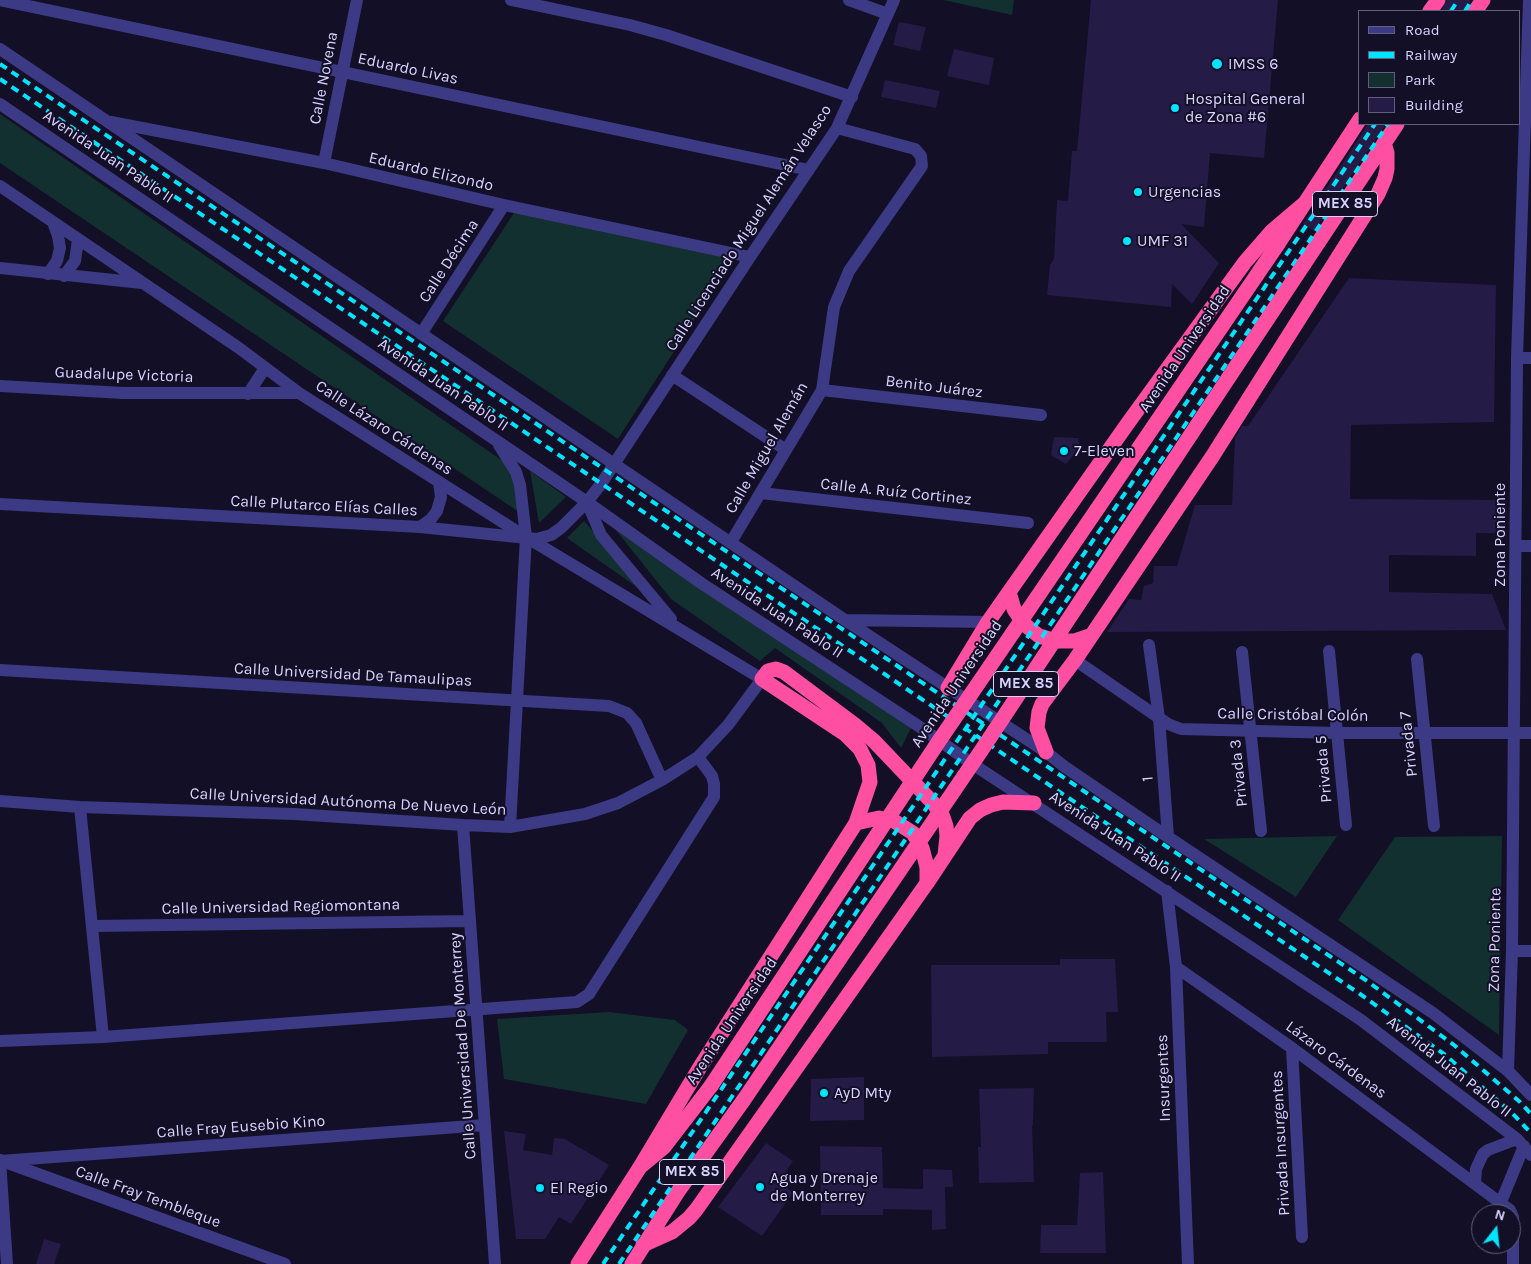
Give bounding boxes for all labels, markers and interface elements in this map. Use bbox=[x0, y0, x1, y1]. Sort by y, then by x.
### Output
legend bbox=[1358, 10, 1521, 125]
text: Road bbox=[1405, 21, 1440, 39]
street label: Calle Novena bbox=[306, 30, 342, 126]
text: Railway bbox=[1405, 46, 1457, 64]
street label: Eduardo Livas bbox=[356, 49, 460, 89]
place label: IMSS 6 bbox=[1228, 54, 1278, 74]
marker: IMSS 6 bbox=[1210, 57, 1224, 71]
text: Park bbox=[1405, 71, 1435, 89]
place label: Hospital General de Zona #6 bbox=[1185, 89, 1306, 127]
text: Building bbox=[1405, 96, 1463, 114]
street label: Calle Licenciado Miguel Alemán Velasco bbox=[662, 101, 836, 355]
marker: Hospital General de Zona #6 bbox=[1169, 102, 1181, 114]
street label: Avenida Juan Pablo II bbox=[39, 106, 177, 208]
street label: Eduardo Elizondo bbox=[367, 148, 495, 196]
place label: Urgencias bbox=[1148, 182, 1221, 202]
marker: Urgencias bbox=[1132, 186, 1144, 198]
road number: MEX 85 bbox=[1312, 192, 1378, 216]
street label: Calle Décima bbox=[415, 216, 483, 306]
place label: UMF 31 bbox=[1137, 231, 1188, 251]
marker: UMF 31 bbox=[1121, 235, 1133, 247]
street label: Avenida Universidad bbox=[1135, 282, 1235, 416]
street label: Avenida Juan Pablo II bbox=[374, 334, 512, 436]
street label: Guadalupe Victoria bbox=[54, 363, 194, 387]
street label: Benito Juárez bbox=[884, 372, 984, 402]
street label: Calle Lázaro Cárdenas bbox=[312, 376, 456, 480]
street label: Calle Miguel Alemán bbox=[722, 379, 812, 517]
place label: 7-Eleven bbox=[1074, 441, 1135, 461]
marker: 7-Eleven bbox=[1058, 445, 1070, 457]
street label: Calle A. Ruíz Cortinez bbox=[820, 475, 972, 509]
street label: Zona Poniente bbox=[1490, 483, 1510, 587]
street label: Calle Plutarco Elías Calles bbox=[230, 492, 418, 520]
street label: Avenida Juan Pablo II bbox=[708, 563, 846, 663]
street label: Avenida Universidad bbox=[907, 617, 1007, 751]
street label: Calle Universidad De Tamaulipas bbox=[233, 659, 473, 691]
road number: MEX 85 bbox=[994, 672, 1058, 696]
street label: Calle Cristóbal Colón bbox=[1217, 704, 1369, 726]
street label: Privada 7 bbox=[1396, 710, 1422, 778]
street label: Privada 5 bbox=[1312, 735, 1336, 803]
street label: Privada 3 bbox=[1226, 738, 1252, 808]
street label: 1 bbox=[1138, 776, 1158, 782]
street label: Calle Universidad Autónoma De Nuevo León bbox=[189, 784, 507, 820]
street label: Avenida Juan Pablo II bbox=[1046, 787, 1184, 887]
street label: Zona Poniente bbox=[1484, 888, 1506, 992]
street label: Calle Universidad Regiomontana bbox=[162, 895, 400, 919]
street label: Calle Universidad De Monterrey bbox=[445, 932, 481, 1160]
street label: Avenida Universidad bbox=[682, 954, 782, 1088]
street label: Avenida Juan Pablo II bbox=[1383, 1012, 1515, 1122]
street label: Lázaro Cárdenas bbox=[1282, 1017, 1390, 1103]
street label: Insurgentes bbox=[1153, 1034, 1175, 1122]
street label: Privada Insurgentes bbox=[1268, 1070, 1294, 1216]
place label: AyD Mty bbox=[834, 1083, 892, 1103]
marker: AyD Mty bbox=[818, 1087, 830, 1099]
street label: Calle Fray Eusebio Kino bbox=[156, 1112, 326, 1142]
road number: MEX 85 bbox=[660, 1160, 724, 1184]
street label: Calle Fray Tembleque bbox=[73, 1162, 223, 1232]
place label: Agua y Drenaje de Monterrey bbox=[770, 1168, 878, 1206]
place label: El Regio bbox=[550, 1178, 608, 1198]
marker: Agua y Drenaje de Monterrey bbox=[754, 1181, 766, 1193]
marker: El Regio bbox=[534, 1182, 546, 1194]
north arrow bbox=[1471, 1204, 1521, 1254]
text: N bbox=[1493, 1206, 1507, 1225]

